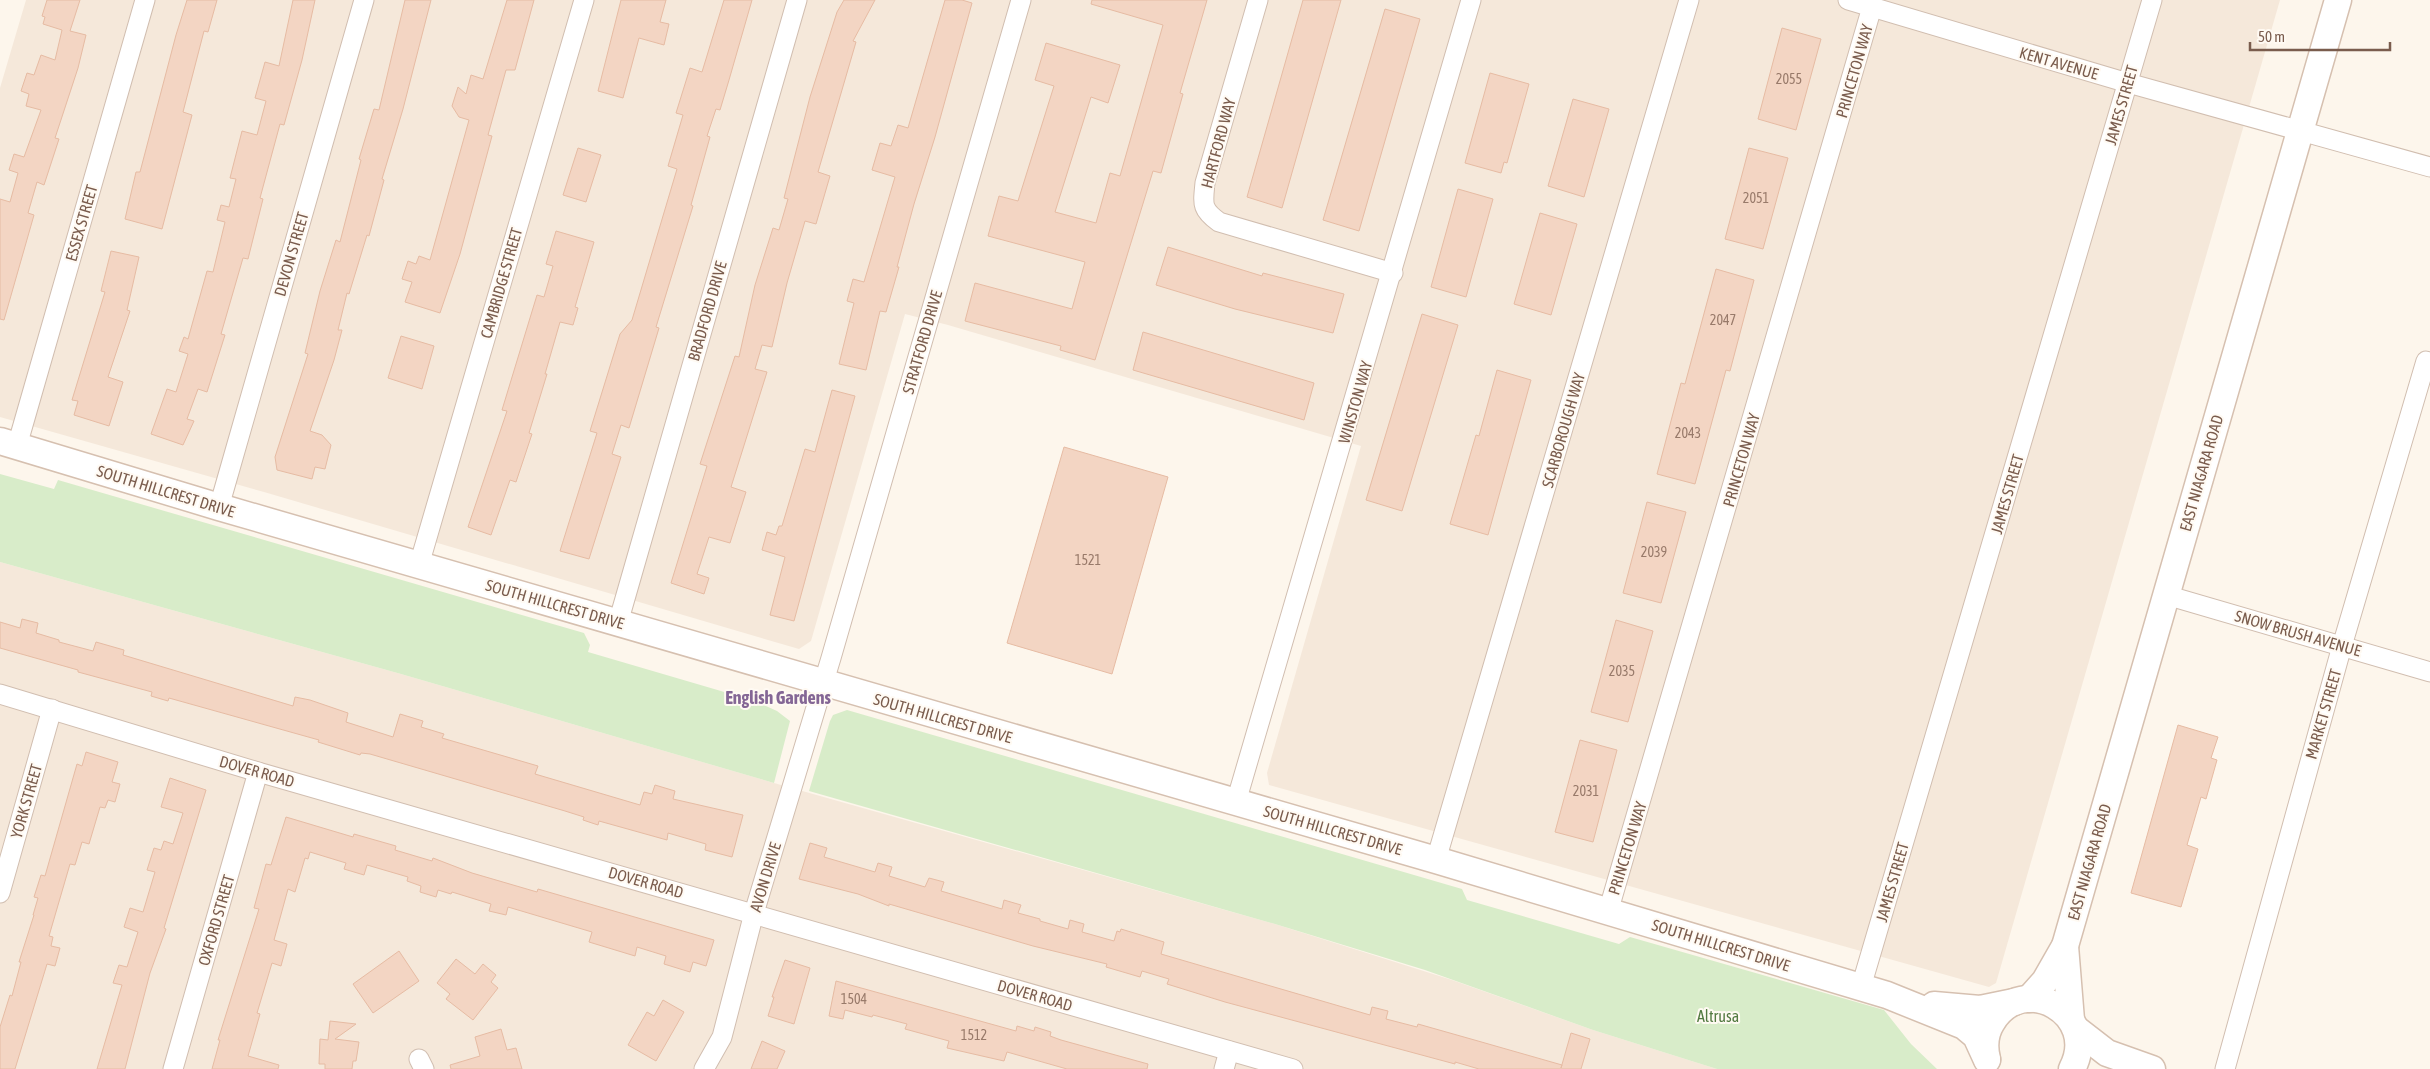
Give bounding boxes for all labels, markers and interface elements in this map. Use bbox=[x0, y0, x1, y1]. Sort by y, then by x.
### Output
scale bar bbox=[2250, 20, 2390, 52]
street label: PRINCETON WAY bbox=[1832, 21, 1876, 120]
text: 50 m bbox=[2258, 28, 2285, 45]
street label: KENT AVENUE bbox=[2017, 43, 2101, 83]
street label: JAMES STREET bbox=[2101, 63, 2141, 147]
house number: 2055 bbox=[1776, 71, 1802, 87]
street label: HARTFORD WAY bbox=[1197, 95, 1239, 190]
street label: ESSEX STREET bbox=[61, 183, 101, 263]
house number: 2051 bbox=[1743, 190, 1769, 206]
street label: DEVON STREET bbox=[270, 210, 312, 298]
street label: CAMBRIDGE STREET bbox=[477, 226, 525, 340]
street label: BRADFORD DRIVE bbox=[684, 259, 730, 363]
street label: STRATFORD DRIVE bbox=[899, 288, 945, 396]
house number: 2047 bbox=[1710, 312, 1736, 328]
street label: WINSTON WAY bbox=[1335, 358, 1376, 445]
street label: SCARBOROUGH WAY bbox=[1538, 370, 1588, 490]
street label: PRINCETON WAY bbox=[1719, 410, 1763, 509]
street label: EAST NIAGARA ROAD bbox=[2176, 413, 2226, 533]
house number: 2043 bbox=[1675, 425, 1701, 441]
street label: JAMES STREET bbox=[1987, 452, 2027, 536]
street label: SOUTH HILLCREST DRIVE bbox=[95, 461, 237, 521]
house number: 2039 bbox=[1641, 544, 1667, 560]
house number: 1521 bbox=[1075, 552, 1101, 568]
street label: SOUTH HILLCREST DRIVE bbox=[484, 576, 626, 632]
street label: SNOW BRUSH AVENUE bbox=[2233, 606, 2363, 660]
house number: 2035 bbox=[1609, 663, 1635, 679]
street label: MARKET STREET bbox=[2302, 667, 2344, 761]
district label: English Gardens bbox=[725, 687, 831, 708]
street label: SOUTH HILLCREST DRIVE bbox=[872, 690, 1014, 746]
street label: DOVER ROAD bbox=[218, 752, 297, 790]
street label: YORK STREET bbox=[7, 762, 45, 840]
house number: 2031 bbox=[1573, 783, 1599, 799]
street label: PRINCETON WAY bbox=[1604, 798, 1650, 897]
street label: SOUTH HILLCREST DRIVE bbox=[1262, 802, 1404, 858]
street label: EAST NIAGARA ROAD bbox=[2064, 802, 2114, 922]
street label: AVON DRIVE bbox=[746, 840, 784, 914]
street label: JAMES STREET bbox=[1872, 840, 1912, 924]
street label: DOVER ROAD bbox=[607, 863, 686, 901]
street label: OXFORD STREET bbox=[194, 873, 238, 967]
street label: SOUTH HILLCREST DRIVE bbox=[1650, 915, 1792, 975]
street label: DOVER ROAD bbox=[996, 976, 1075, 1014]
house number: 1504 bbox=[841, 991, 868, 1007]
park label: Altrusa bbox=[1697, 1007, 1739, 1025]
house number: 1512 bbox=[961, 1027, 987, 1043]

